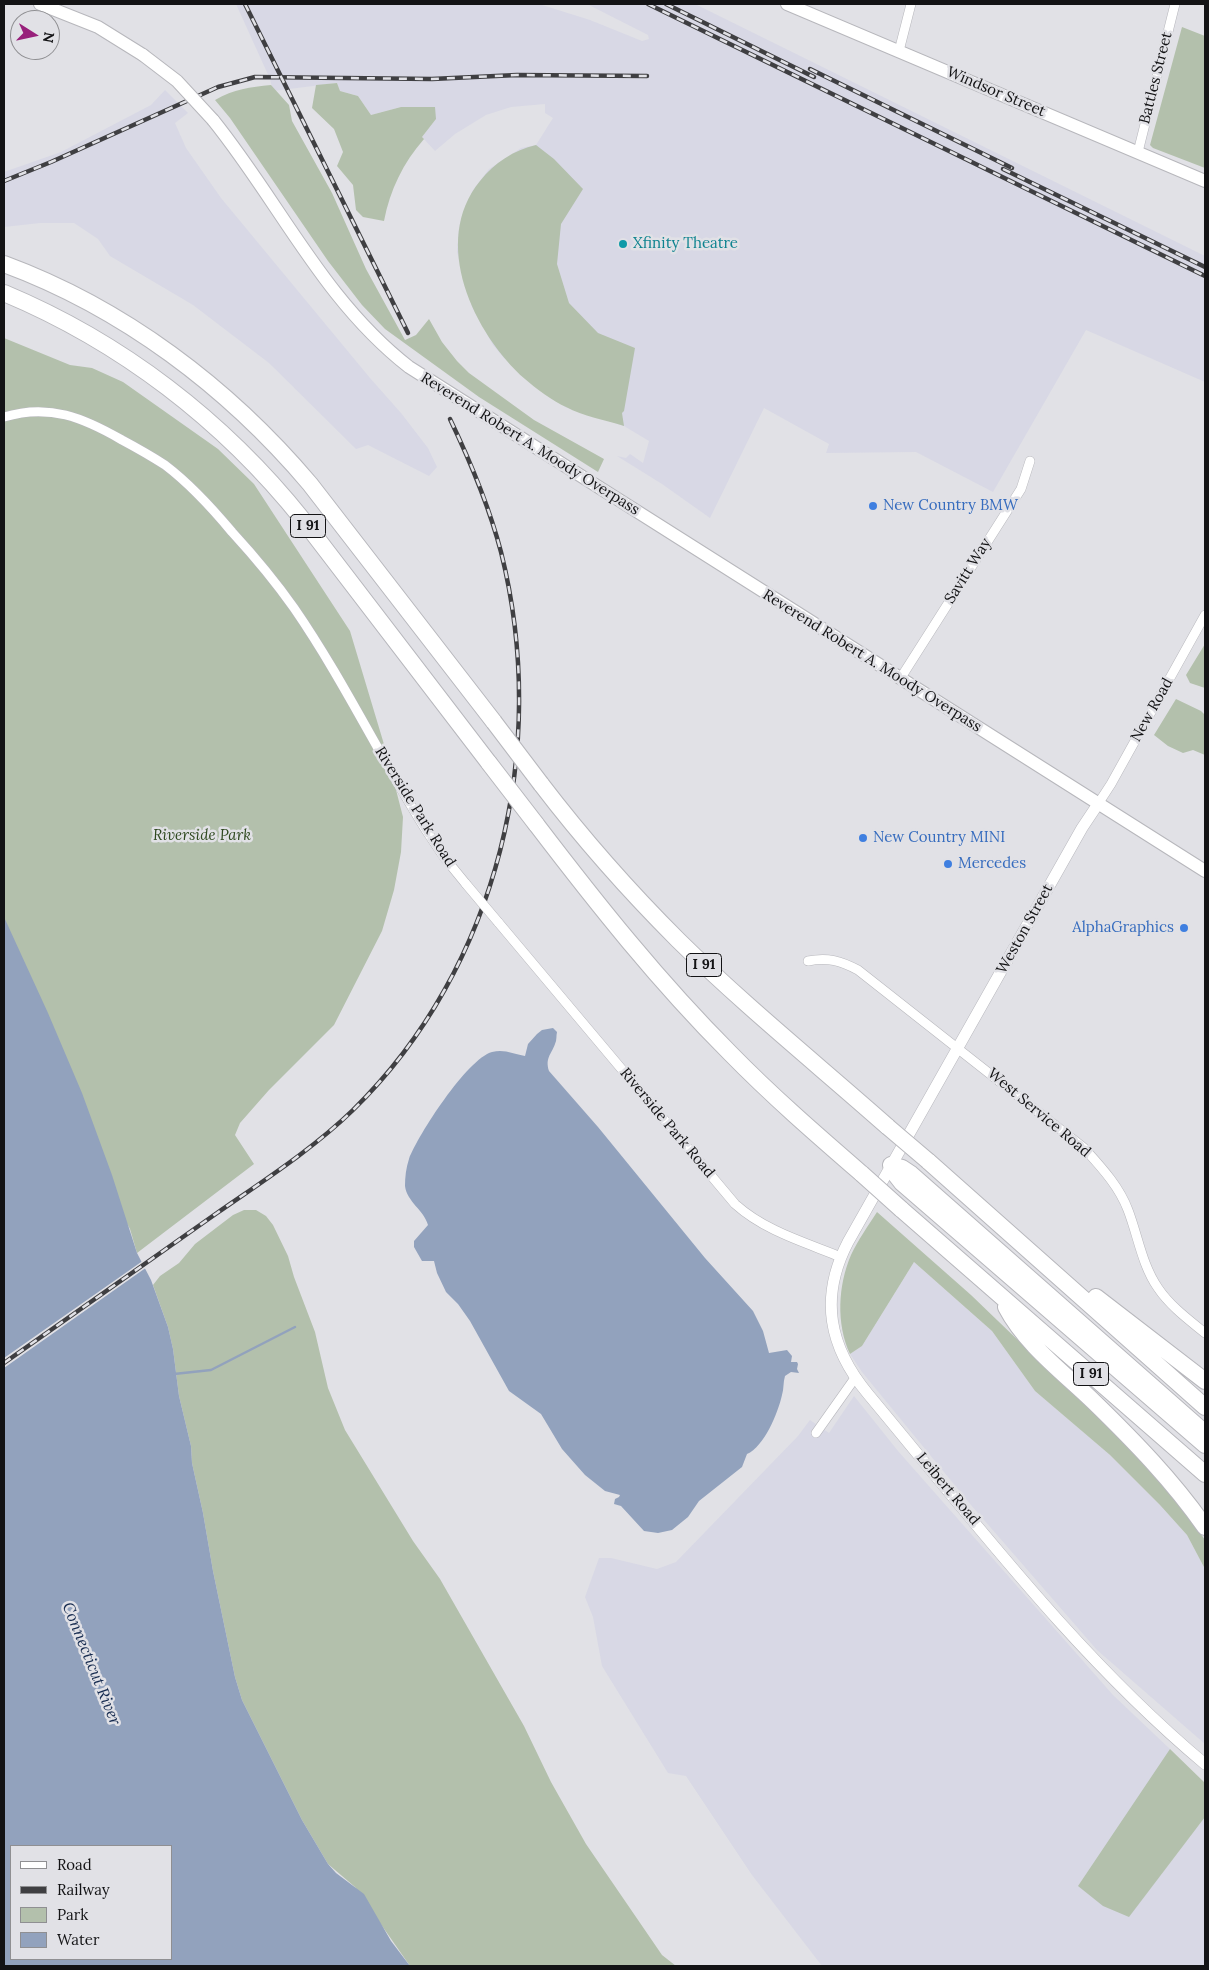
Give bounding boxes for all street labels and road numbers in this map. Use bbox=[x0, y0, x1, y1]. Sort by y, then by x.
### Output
street label: Battles Street bbox=[1136, 30, 1176, 126]
street label: Windsor Street bbox=[944, 63, 1048, 121]
street label: Reverend Robert A. Moody Overpass bbox=[417, 369, 643, 519]
road number: I 91 bbox=[290, 514, 326, 538]
street label: Savitt Way bbox=[941, 535, 995, 607]
street label: Reverend Robert A. Moody Overpass bbox=[759, 586, 985, 736]
street label: New Road bbox=[1127, 675, 1177, 745]
street label: Riverside Park Road bbox=[371, 744, 459, 870]
street label: Weston Street bbox=[993, 881, 1057, 977]
road number: I 91 bbox=[686, 954, 722, 976]
street label: Riverside Park Road bbox=[616, 1064, 718, 1182]
street label: West Service Road bbox=[984, 1065, 1094, 1161]
road number: I 91 bbox=[1074, 1362, 1108, 1386]
street label: Leibert Road bbox=[912, 1449, 984, 1529]

